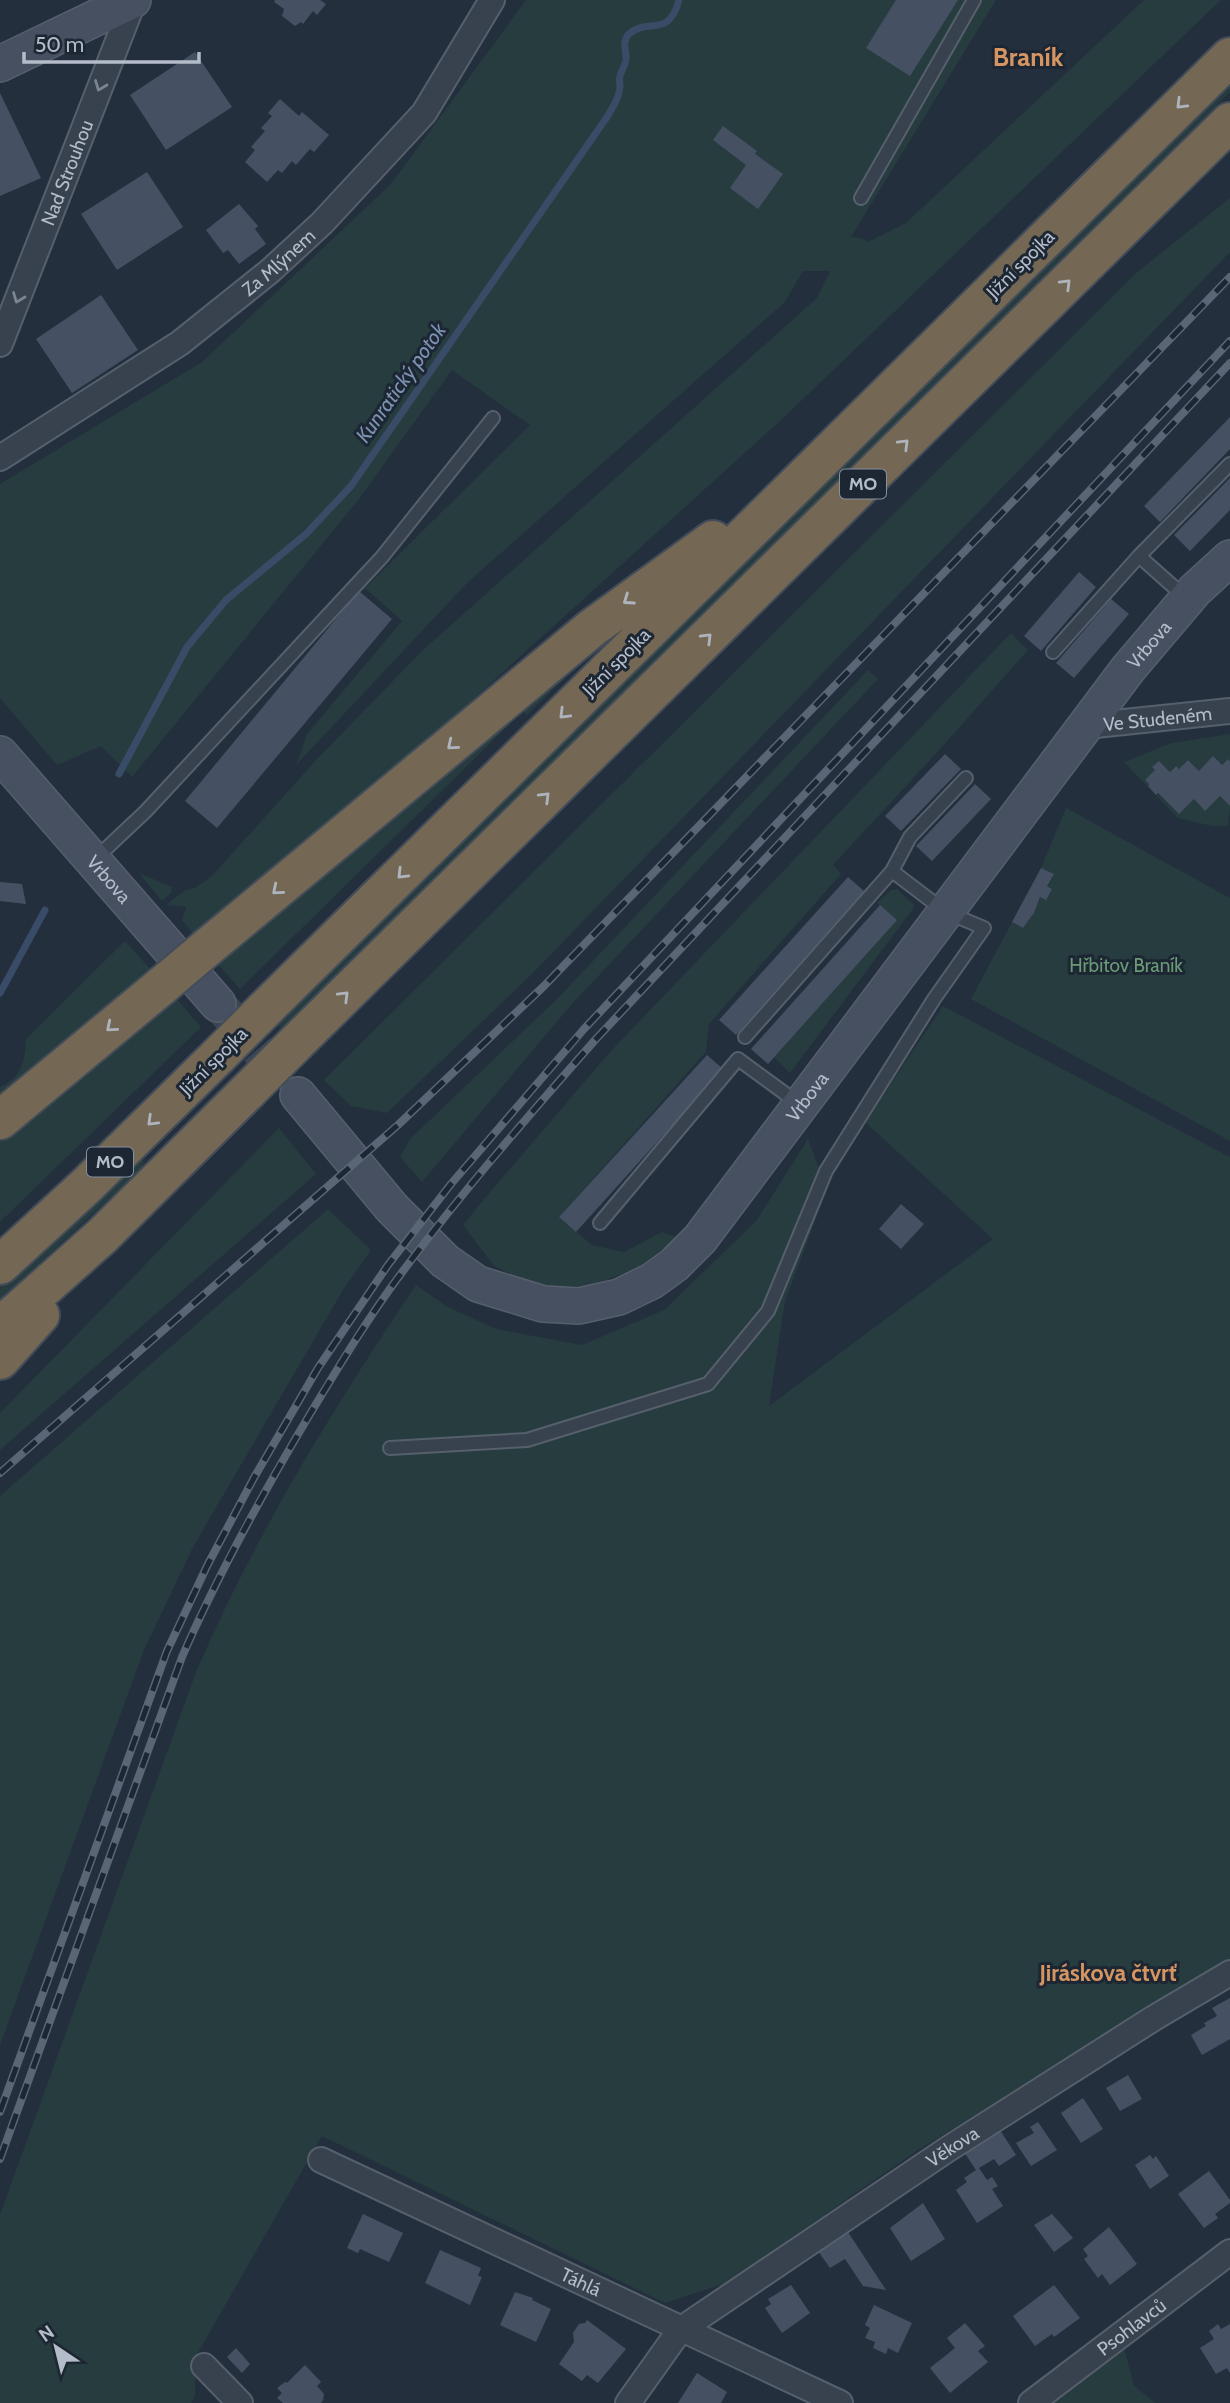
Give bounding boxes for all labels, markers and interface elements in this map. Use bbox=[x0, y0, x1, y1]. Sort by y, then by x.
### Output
scale bar bbox=[24, 21, 200, 65]
text: 50 m bbox=[35, 32, 84, 57]
district label: Braník bbox=[993, 41, 1064, 73]
one-way arrow bbox=[95, 80, 109, 92]
one-way arrow bbox=[1177, 96, 1190, 109]
street label: Nad Strouhou bbox=[36, 117, 98, 229]
street label: Za Mlýnem bbox=[238, 224, 320, 301]
street label: Jižní spojka bbox=[981, 225, 1059, 304]
one-way arrow bbox=[1057, 279, 1070, 292]
one-way arrow bbox=[12, 292, 26, 304]
water label: Kunratický potok bbox=[350, 317, 452, 447]
one-way arrow bbox=[895, 439, 908, 452]
road number: MO bbox=[840, 470, 886, 498]
one-way arrow bbox=[623, 592, 636, 605]
street label: Vrbova bbox=[1122, 616, 1176, 674]
street label: Jižní spojka bbox=[577, 623, 655, 702]
one-way arrow bbox=[698, 633, 711, 646]
street label: Ve Studeném bbox=[1102, 702, 1213, 736]
one-way arrow bbox=[559, 705, 572, 718]
one-way arrow bbox=[447, 736, 460, 749]
one-way arrow bbox=[536, 793, 549, 806]
street label: Vrbova bbox=[82, 851, 136, 908]
one-way arrow bbox=[397, 865, 410, 878]
one-way arrow bbox=[272, 882, 285, 894]
park label: Hřbitov Braník bbox=[1069, 954, 1183, 977]
one-way arrow bbox=[335, 992, 348, 1005]
one-way arrow bbox=[107, 1019, 120, 1031]
street label: Jižní spojka bbox=[174, 1022, 252, 1101]
street label: Vrbova bbox=[781, 1068, 833, 1126]
one-way arrow bbox=[147, 1113, 160, 1126]
road number: MO bbox=[87, 1148, 133, 1176]
district label: Jiráskova čtvrť bbox=[1038, 1959, 1178, 1987]
street label: Věkova bbox=[922, 2121, 983, 2172]
street label: Táhlá bbox=[557, 2263, 605, 2301]
street label: Psohlavců bbox=[1093, 2294, 1171, 2361]
north arrow bbox=[21, 2312, 91, 2382]
text: N bbox=[34, 2320, 59, 2347]

